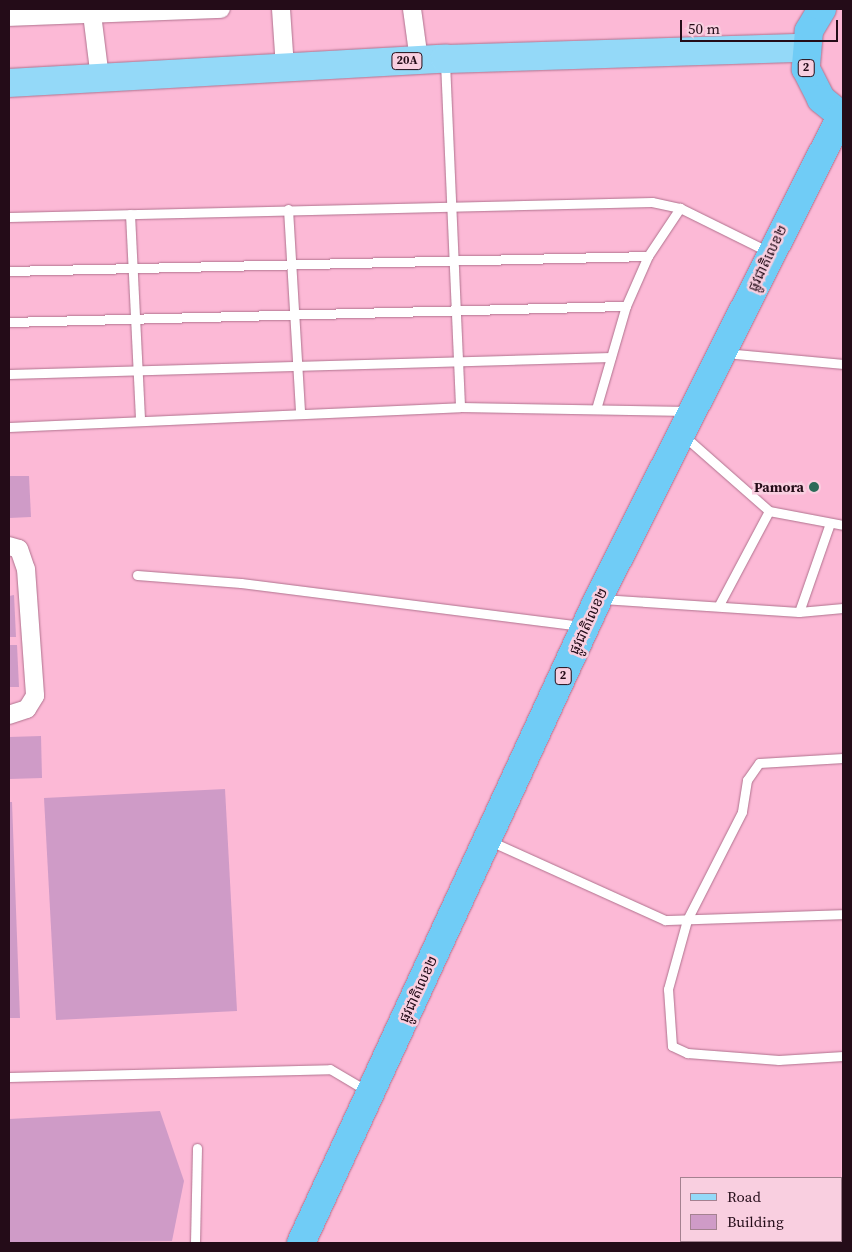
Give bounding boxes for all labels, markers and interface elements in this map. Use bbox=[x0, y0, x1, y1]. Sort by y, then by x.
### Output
scale bar bbox=[682, 10, 840, 42]
text: 50 m bbox=[688, 18, 720, 39]
road number: 20A bbox=[391, 51, 423, 70]
road number: 2 bbox=[797, 58, 815, 78]
street label: ផ្លូវជាតិលេខ២ bbox=[744, 222, 790, 294]
place label: Pamora bbox=[754, 479, 804, 495]
marker: Pamora bbox=[808, 481, 820, 493]
street label: ផ្លូវជាតិលេខ២ bbox=[565, 585, 611, 657]
road number: 2 bbox=[554, 666, 572, 686]
street label: ផ្លូវជាតិលេខ២ bbox=[395, 953, 441, 1025]
legend bbox=[680, 1177, 842, 1242]
text: Road bbox=[727, 1186, 761, 1207]
text: Building bbox=[727, 1211, 784, 1232]

